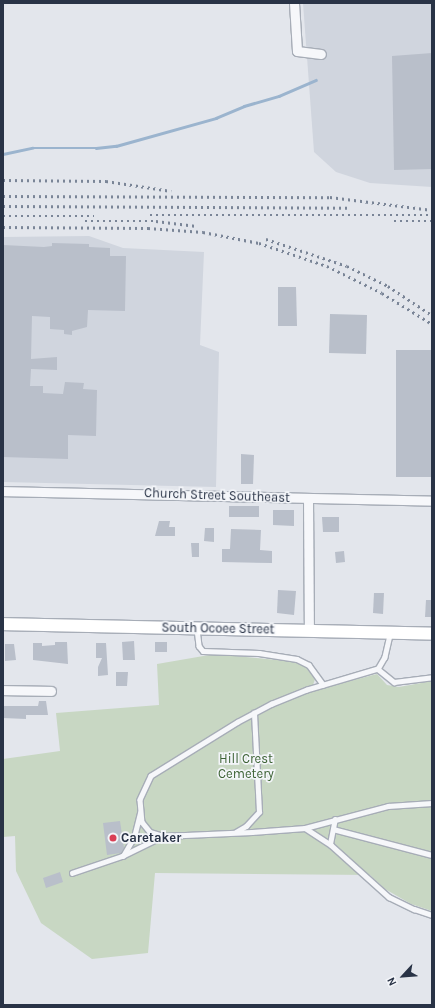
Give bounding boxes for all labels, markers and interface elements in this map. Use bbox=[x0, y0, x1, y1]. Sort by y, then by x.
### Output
street label: Church Street Southeast bbox=[144, 486, 290, 506]
street label: South Ocoee Street bbox=[161, 620, 275, 638]
park label: Hill Crest Cemetery bbox=[218, 752, 274, 783]
place label: Caretaker bbox=[121, 830, 181, 846]
marker: Caretaker bbox=[108, 833, 118, 843]
north arrow bbox=[383, 956, 423, 996]
text: N bbox=[384, 975, 399, 988]

